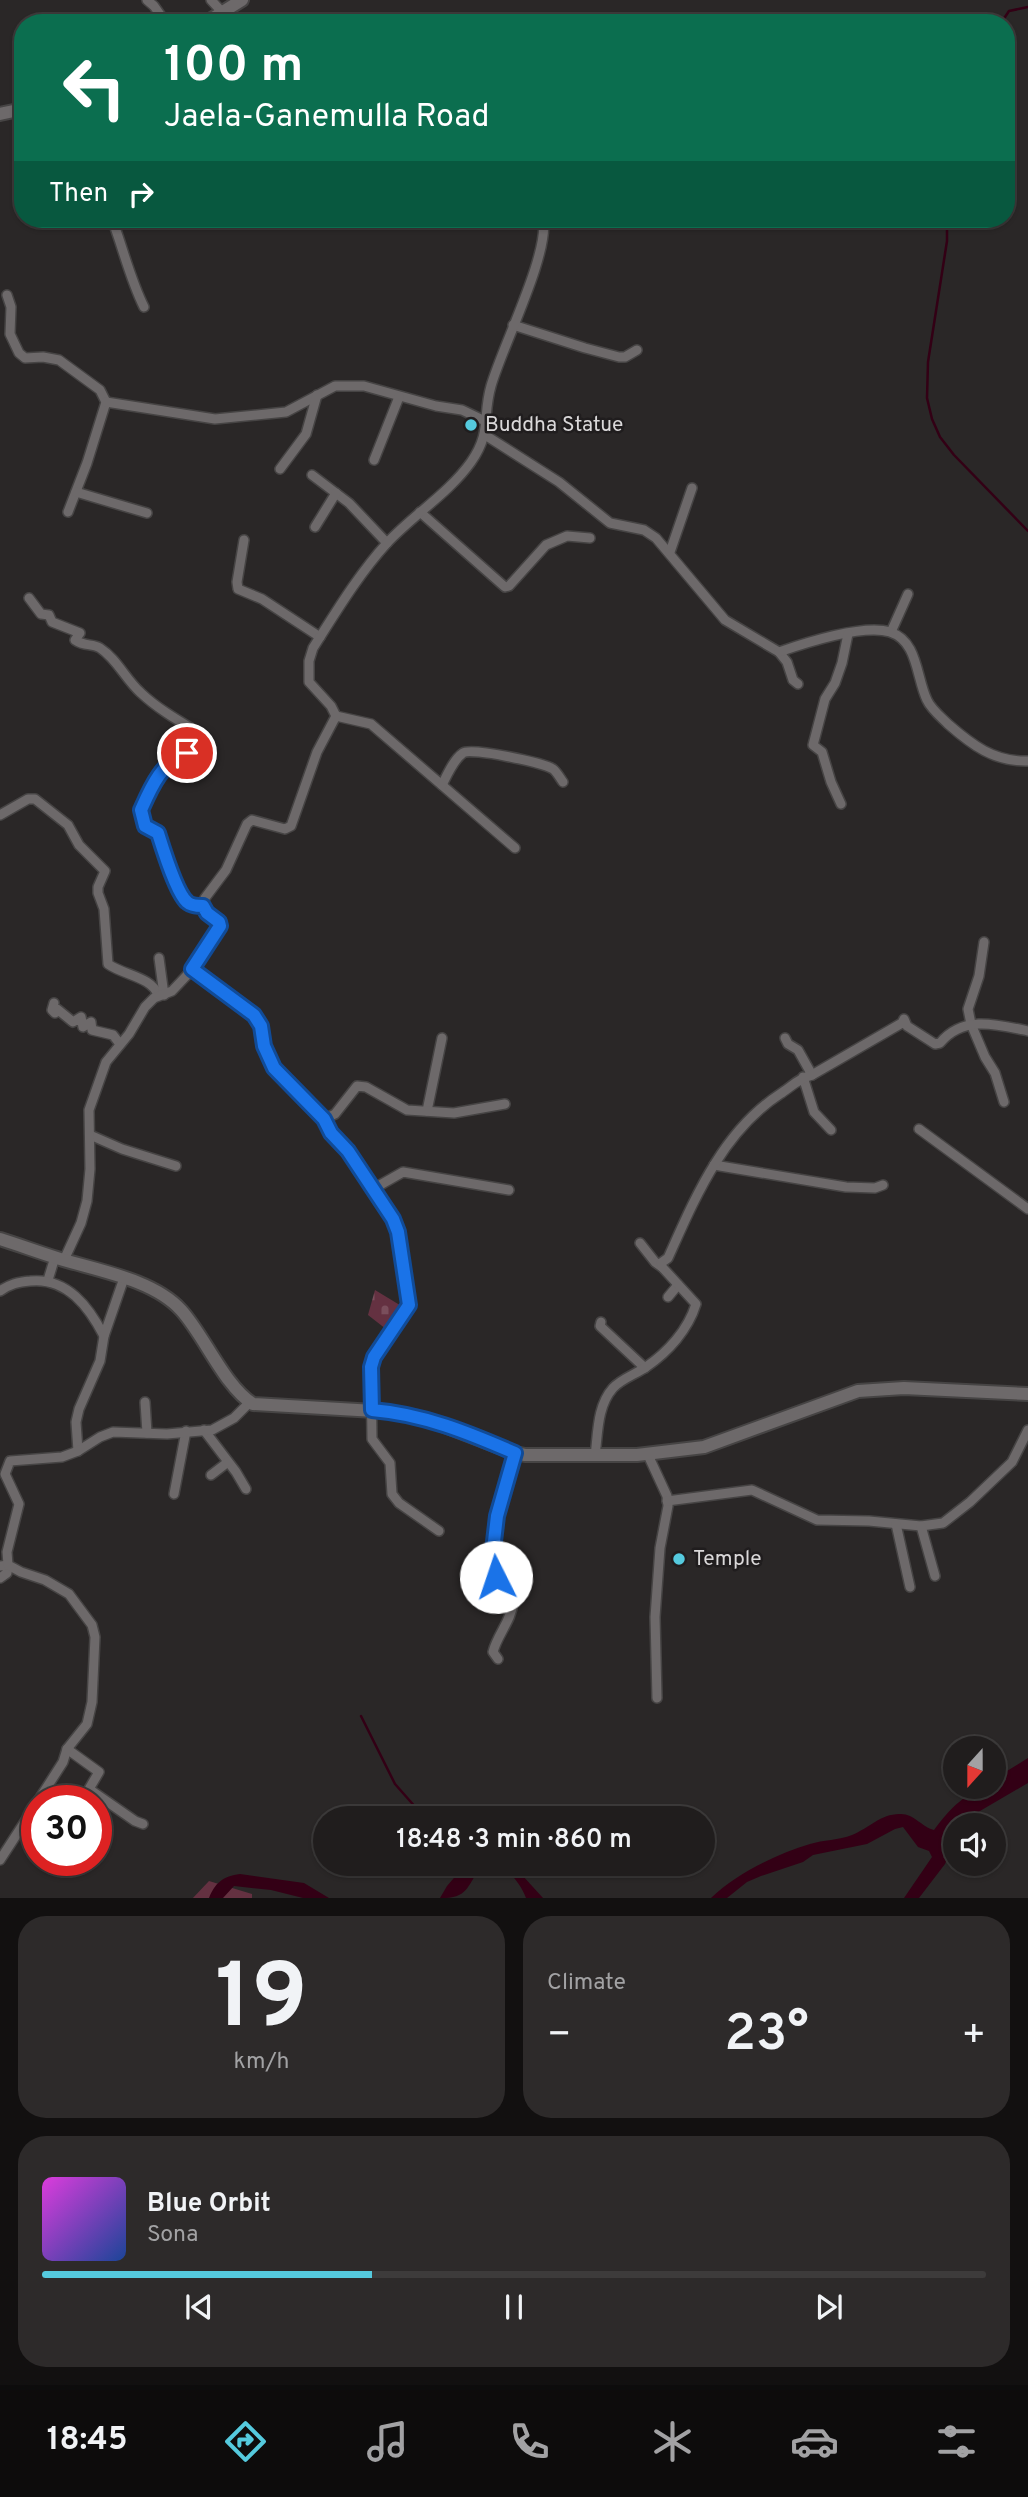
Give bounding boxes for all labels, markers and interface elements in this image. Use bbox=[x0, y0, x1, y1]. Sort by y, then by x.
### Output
text: 100 m bbox=[164, 37, 303, 99]
icon: left bbox=[49, 42, 140, 133]
text: Jaela-Ganemulla Road bbox=[164, 98, 490, 138]
icon: right bbox=[122, 175, 160, 213]
text: Then bbox=[49, 178, 108, 211]
place label: Buddha Statue bbox=[485, 412, 623, 439]
marker: Buddha Statue bbox=[463, 417, 479, 433]
pin bbox=[157, 723, 217, 783]
icon: arrive bbox=[168, 734, 206, 772]
position arrow bbox=[459, 1540, 533, 1614]
place label: Temple bbox=[693, 1546, 762, 1573]
marker: Temple bbox=[671, 1551, 687, 1567]
north arrow bbox=[943, 1736, 1006, 1799]
map controls bbox=[943, 1736, 1006, 1876]
speed limit sign: 30 bbox=[21, 1785, 112, 1876]
button: sound bbox=[943, 1813, 1006, 1876]
text: 18:48 · 3 min · 860 m bbox=[396, 1824, 632, 1857]
text: 19 bbox=[215, 1945, 308, 2060]
text: Climate bbox=[547, 1969, 626, 1998]
text: 23° bbox=[724, 2003, 809, 2069]
text: − bbox=[547, 2012, 572, 2061]
text: + bbox=[961, 2012, 986, 2061]
text: km/h bbox=[234, 2048, 289, 2077]
text: Blue Orbit bbox=[147, 2188, 271, 2221]
text: Sona bbox=[147, 2221, 198, 2250]
icon: previous bbox=[180, 2288, 218, 2326]
icon: pause bbox=[495, 2288, 533, 2326]
icon: next bbox=[810, 2288, 848, 2326]
icon: directions bbox=[221, 2417, 270, 2466]
icon: music bbox=[363, 2417, 412, 2466]
icon: phone bbox=[505, 2417, 554, 2466]
icon: climate bbox=[648, 2417, 697, 2466]
icon: car bbox=[790, 2417, 839, 2466]
icon: filters bbox=[932, 2417, 981, 2466]
text: 18:45 bbox=[47, 2421, 127, 2461]

